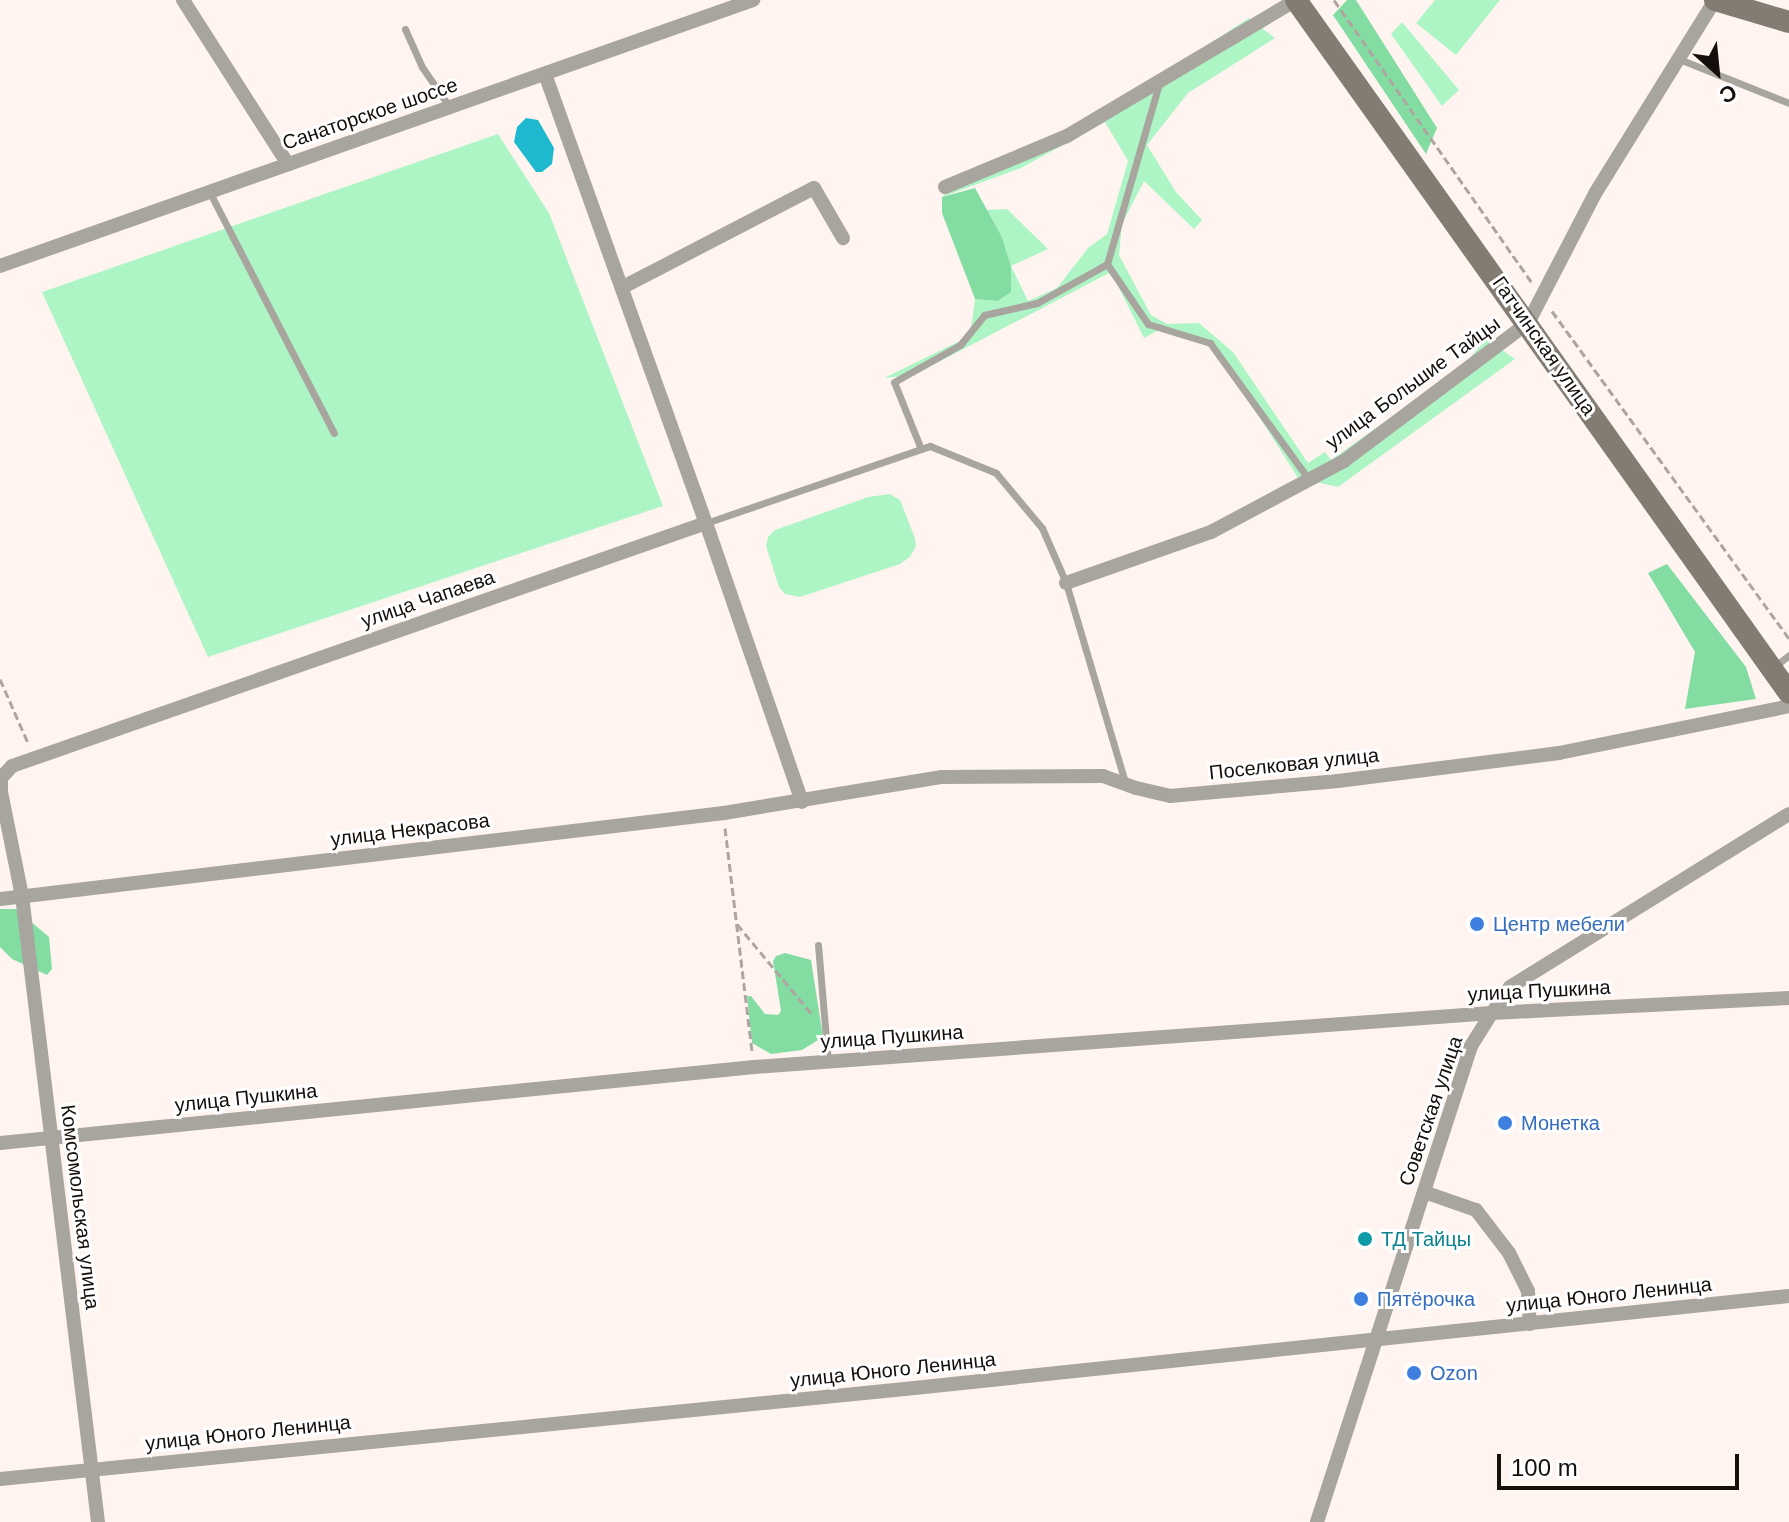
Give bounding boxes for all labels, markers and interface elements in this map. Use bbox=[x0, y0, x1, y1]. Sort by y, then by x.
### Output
north arrow bbox=[1677, 32, 1757, 112]
street label: Санаторское шоссе bbox=[279, 73, 461, 155]
text: С bbox=[1715, 79, 1741, 109]
street label: Гатчинская улица bbox=[1487, 272, 1601, 420]
street label: улица Большие Тайцы bbox=[1321, 312, 1505, 454]
street label: улица Чапаева bbox=[358, 565, 498, 633]
street label: Поселковая улица bbox=[1208, 743, 1380, 785]
street label: улица Некрасова bbox=[329, 808, 491, 852]
place label: Центр мебели bbox=[1493, 912, 1625, 936]
marker: Центр мебели bbox=[1468, 915, 1486, 933]
street label: улица Пушкина bbox=[1467, 975, 1611, 1007]
street label: улица Пушкина bbox=[820, 1020, 964, 1054]
street label: Советская улица bbox=[1394, 1033, 1468, 1189]
street label: улица Пушкина bbox=[174, 1079, 318, 1117]
street label: Комсомольская улица bbox=[56, 1103, 104, 1311]
place label: Монетка bbox=[1521, 1111, 1600, 1135]
marker: Монетка bbox=[1496, 1114, 1514, 1132]
place label: ТД Тайцы bbox=[1381, 1227, 1471, 1251]
marker: ТД Тайцы bbox=[1356, 1230, 1374, 1248]
street label: улица Юного Ленинца bbox=[1505, 1272, 1713, 1318]
place label: Пятёрочка bbox=[1377, 1287, 1475, 1311]
marker: Пятёрочка bbox=[1352, 1290, 1370, 1308]
street label: улица Юного Ленинца bbox=[789, 1347, 997, 1393]
place label: Ozon bbox=[1430, 1361, 1478, 1385]
marker: Ozon bbox=[1405, 1364, 1423, 1382]
street label: улица Юного Ленинца bbox=[144, 1410, 352, 1456]
scale bar bbox=[1501, 1438, 1743, 1488]
text: 100 m bbox=[1511, 1454, 1578, 1481]

